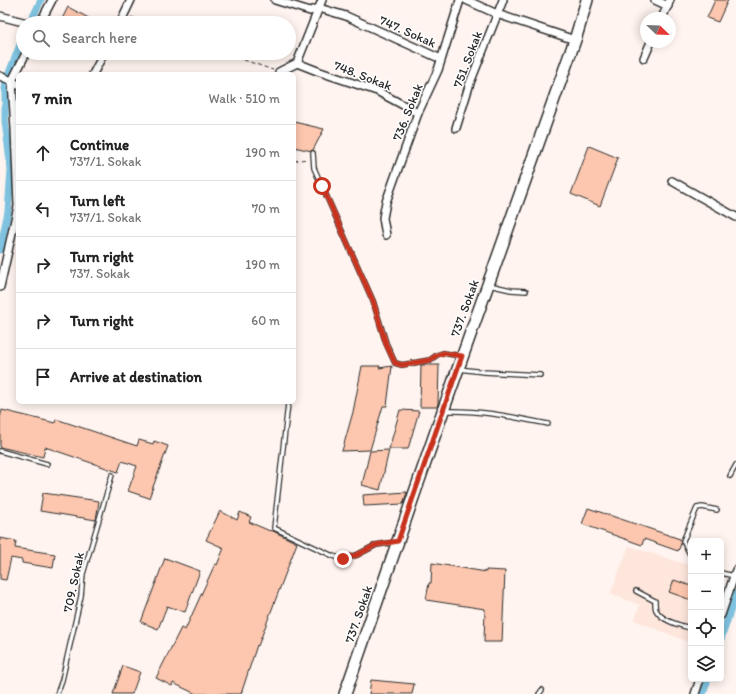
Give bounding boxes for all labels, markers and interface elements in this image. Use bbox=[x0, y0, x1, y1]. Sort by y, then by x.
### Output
street label: 747. Sokak bbox=[377, 12, 439, 51]
north arrow bbox=[640, 12, 676, 48]
search box bbox=[16, 16, 296, 60]
icon: search bbox=[30, 27, 52, 49]
text: Search here bbox=[62, 29, 137, 47]
street label: 751. Sokak bbox=[450, 29, 485, 89]
street label: 748. Sokak bbox=[332, 57, 394, 94]
street label: 736. Sokak bbox=[389, 81, 426, 143]
text: 7 min bbox=[32, 88, 72, 108]
text: Walk · 510 m bbox=[209, 91, 280, 106]
text: Continue bbox=[70, 136, 129, 154]
icon: ahead bbox=[32, 142, 54, 164]
text: 190 m bbox=[245, 145, 280, 160]
text: 737/1. Sokak bbox=[70, 154, 141, 169]
route start bbox=[313, 177, 331, 195]
text: Turn left bbox=[70, 192, 125, 210]
icon: left bbox=[32, 198, 54, 220]
text: 70 m bbox=[252, 201, 280, 216]
text: 737/1. Sokak bbox=[70, 210, 141, 225]
text: Turn right bbox=[70, 248, 134, 266]
icon: right bbox=[32, 254, 54, 276]
text: 190 m bbox=[245, 257, 280, 272]
text: 737. Sokak bbox=[70, 266, 130, 281]
street label: 737. Sokak bbox=[447, 277, 482, 339]
icon: right bbox=[32, 310, 54, 332]
text: Turn right bbox=[70, 312, 134, 330]
text: 60 m bbox=[251, 313, 280, 328]
icon: arrive bbox=[32, 366, 54, 388]
text: Arrive at destination bbox=[70, 368, 202, 386]
map controls bbox=[688, 538, 724, 682]
button: + bbox=[688, 538, 724, 574]
street label: 709. Sokak bbox=[60, 550, 87, 614]
route end bbox=[334, 550, 352, 568]
button: − bbox=[688, 574, 724, 610]
street label: 737. Sokak bbox=[342, 583, 375, 645]
button: locate bbox=[688, 610, 724, 646]
button: layers bbox=[688, 646, 724, 682]

